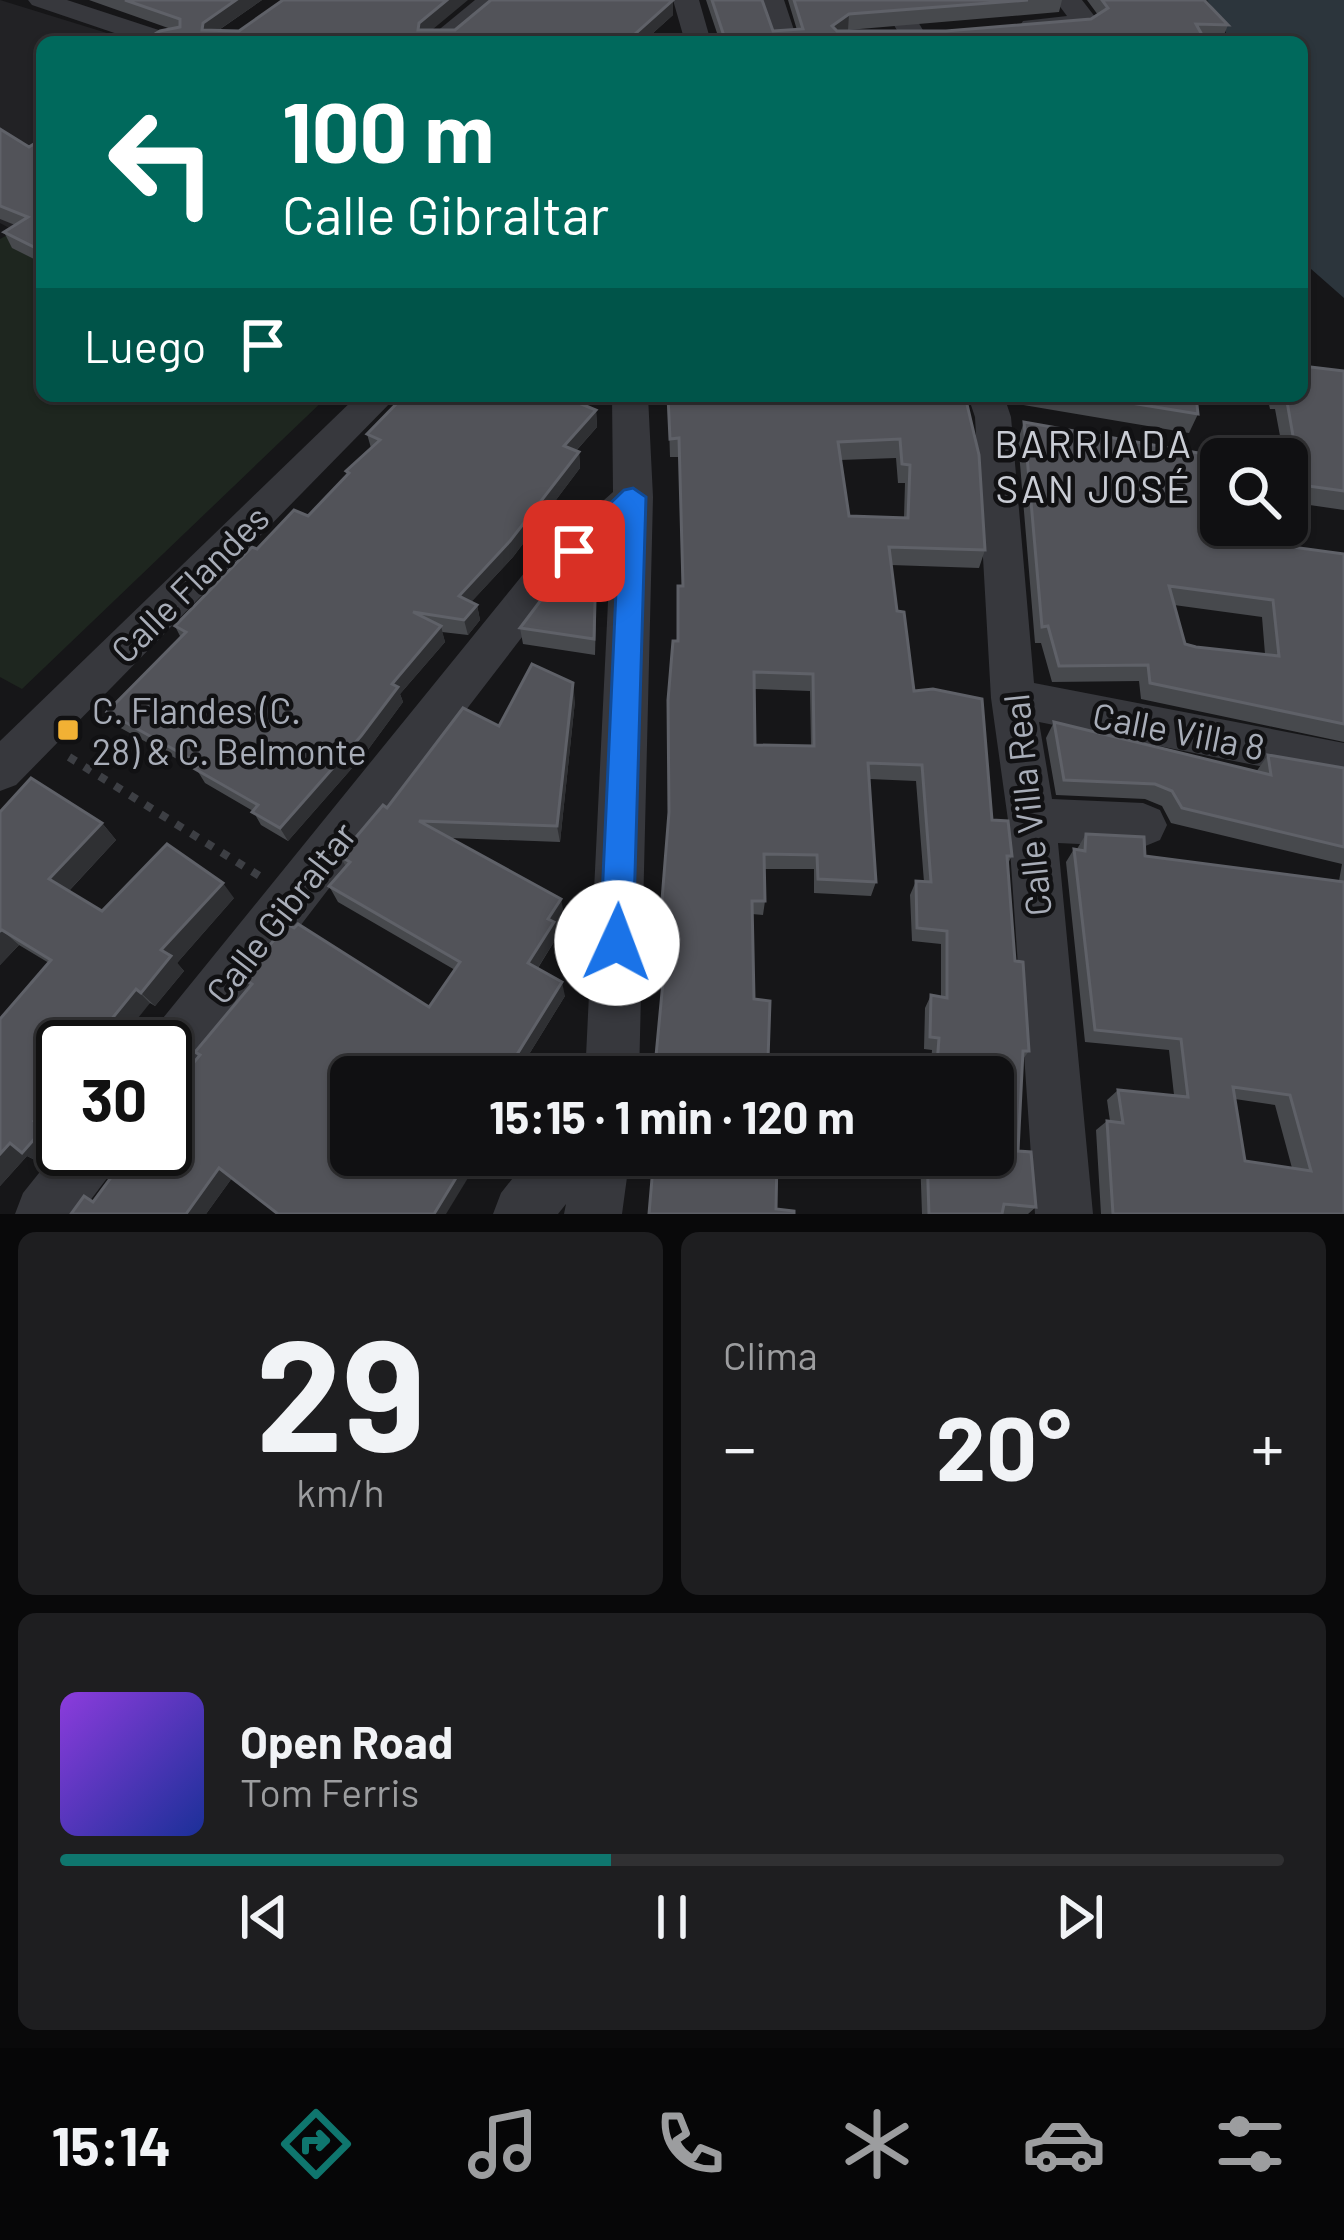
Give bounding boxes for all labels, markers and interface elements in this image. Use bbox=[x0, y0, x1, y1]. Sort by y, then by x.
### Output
text: 100 m bbox=[282, 79, 494, 180]
icon: left bbox=[84, 84, 240, 240]
text: Calle Gibraltar bbox=[282, 181, 609, 246]
icon: arrive bbox=[230, 312, 296, 378]
text: Luego bbox=[84, 318, 206, 372]
district label: BARRIADA SAN JOSÉ bbox=[994, 419, 1194, 511]
map controls bbox=[1200, 438, 1308, 546]
button: search bbox=[1200, 438, 1308, 546]
street label: Calle Flandes bbox=[101, 495, 277, 671]
pin bbox=[523, 500, 625, 602]
icon: arrive bbox=[541, 518, 607, 584]
place label: C. Flandes (C. 28) & C. Belmonte bbox=[92, 688, 367, 772]
street label: Calle Villa Real bbox=[993, 692, 1059, 918]
street label: Calle Villa 8 bbox=[1089, 692, 1269, 768]
marker: C. Flandes (C. 28) & C. Belmonte bbox=[55, 717, 81, 743]
street label: Calle Gibraltar bbox=[196, 813, 364, 1011]
position arrow bbox=[554, 880, 680, 1006]
speed limit sign: 30 bbox=[36, 1020, 192, 1176]
text: 15:15 · 1 min · 120 m bbox=[489, 1089, 855, 1143]
text: 29 bbox=[255, 1296, 426, 1483]
text: Clima bbox=[723, 1331, 818, 1378]
text: 20° bbox=[936, 1391, 1071, 1499]
text: − bbox=[723, 1406, 756, 1485]
text: + bbox=[1251, 1406, 1284, 1485]
text: km/h bbox=[296, 1468, 385, 1515]
text: Open Road bbox=[240, 1714, 453, 1768]
text: Tom Ferris bbox=[240, 1768, 419, 1815]
icon: previous bbox=[231, 1884, 297, 1950]
icon: pause bbox=[639, 1884, 705, 1950]
icon: next bbox=[1047, 1884, 1113, 1950]
icon: directions bbox=[274, 2102, 358, 2186]
icon: music bbox=[461, 2102, 545, 2186]
icon: phone bbox=[648, 2102, 732, 2186]
icon: climate bbox=[835, 2102, 919, 2186]
icon: car bbox=[1022, 2102, 1106, 2186]
icon: filters bbox=[1208, 2102, 1292, 2186]
text: 15:14 bbox=[51, 2112, 171, 2177]

